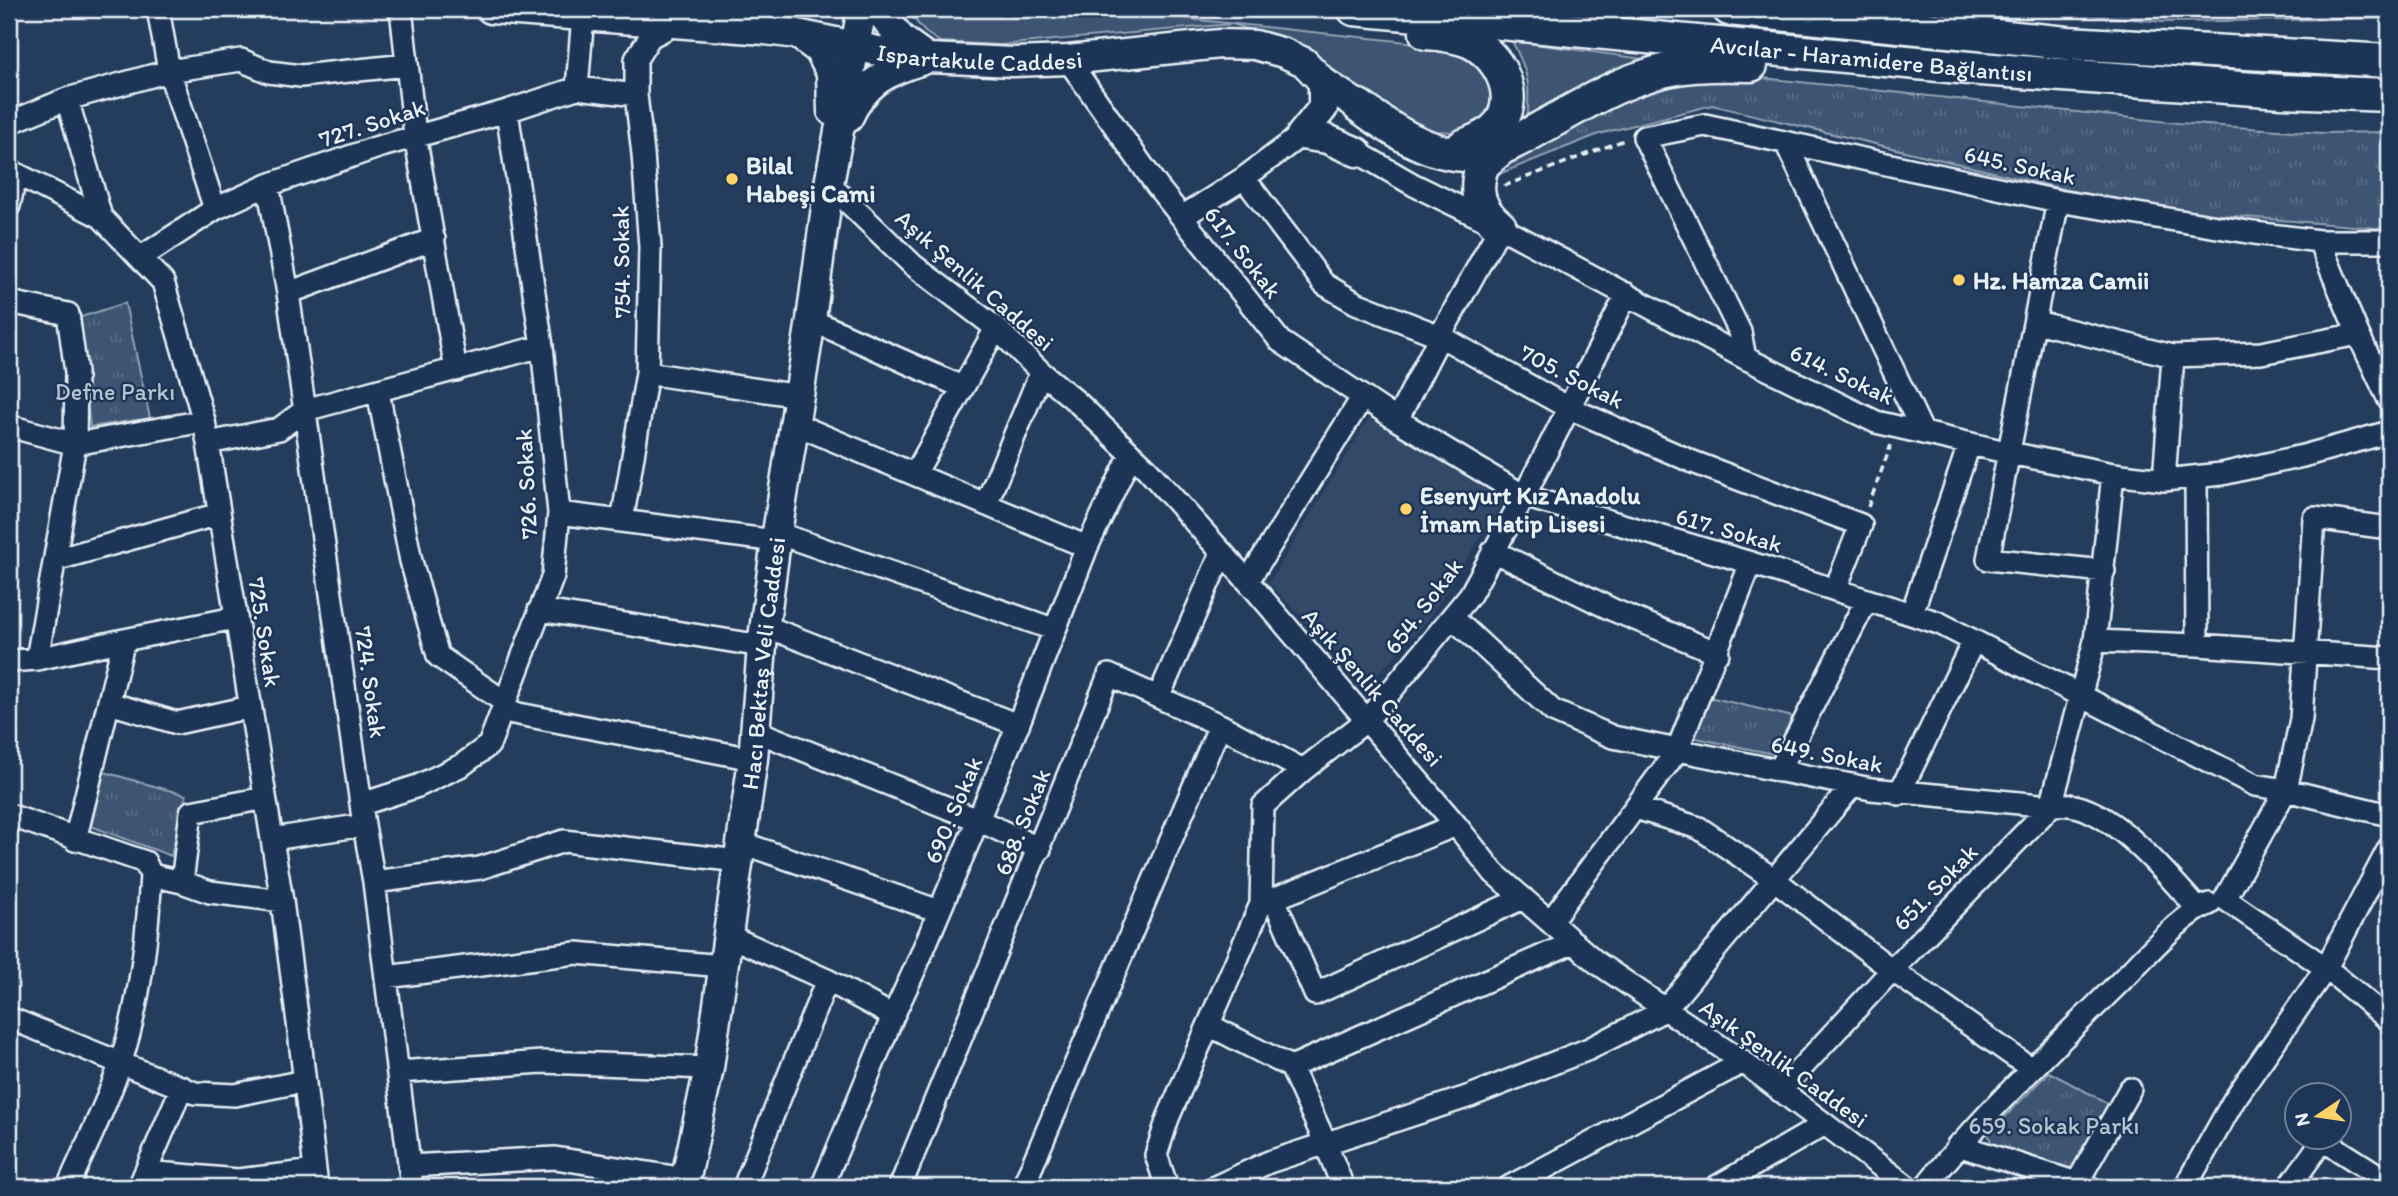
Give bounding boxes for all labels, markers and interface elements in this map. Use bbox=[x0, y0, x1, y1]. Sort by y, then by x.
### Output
street label: Avcılar - Haramidere Bağlantısı bbox=[1709, 29, 2034, 87]
street label: Ispartakule Caddesi bbox=[874, 37, 1084, 77]
street label: 727. Sokak bbox=[315, 92, 429, 154]
street label: 645. Sokak bbox=[1962, 139, 2078, 191]
place label: Bilal Habeşi Cami bbox=[746, 151, 875, 209]
marker: Bilal Habeşi Cami bbox=[724, 171, 740, 187]
street label: 617. Sokak bbox=[1198, 200, 1288, 304]
street label: Aşık Şenlik Caddesi bbox=[890, 203, 1060, 357]
street label: 754. Sokak bbox=[606, 206, 636, 318]
place label: Hz. Hamza Camii bbox=[1973, 266, 2149, 295]
marker: Hz. Hamza Camii bbox=[1951, 272, 1967, 288]
street label: 705. Sokak bbox=[1515, 337, 1629, 415]
street label: 614. Sokak bbox=[1785, 337, 1899, 411]
park label: Defne Parkı bbox=[55, 377, 175, 406]
street label: 726. Sokak bbox=[509, 428, 543, 540]
place label: Esenyurt Kız Anadolu İmam Hatip Lisesi bbox=[1420, 481, 1641, 539]
marker: Esenyurt Kız Anadolu İmam Hatip Lisesi bbox=[1398, 501, 1414, 517]
street label: 617. Sokak bbox=[1672, 501, 1786, 559]
street label: Hacı Bektaş Veli Caddesi bbox=[734, 535, 791, 792]
street label: 654. Sokak bbox=[1377, 552, 1469, 660]
street label: 725. Sokak bbox=[242, 575, 288, 689]
street label: Aşık Şenlik Caddesi bbox=[1296, 602, 1450, 772]
street label: 724. Sokak bbox=[349, 624, 393, 740]
street label: 649. Sokak bbox=[1769, 729, 1885, 779]
street label: 690. Sokak bbox=[917, 752, 989, 868]
street label: 688. Sokak bbox=[987, 764, 1057, 880]
street label: 651. Sokak bbox=[1886, 837, 1984, 937]
street label: Aşık Şenlik Caddesi bbox=[1694, 992, 1874, 1134]
north arrow bbox=[2282, 1080, 2352, 1150]
park label: 659. Sokak Parkı bbox=[1968, 1111, 2140, 1140]
text: N bbox=[2289, 1111, 2315, 1129]

